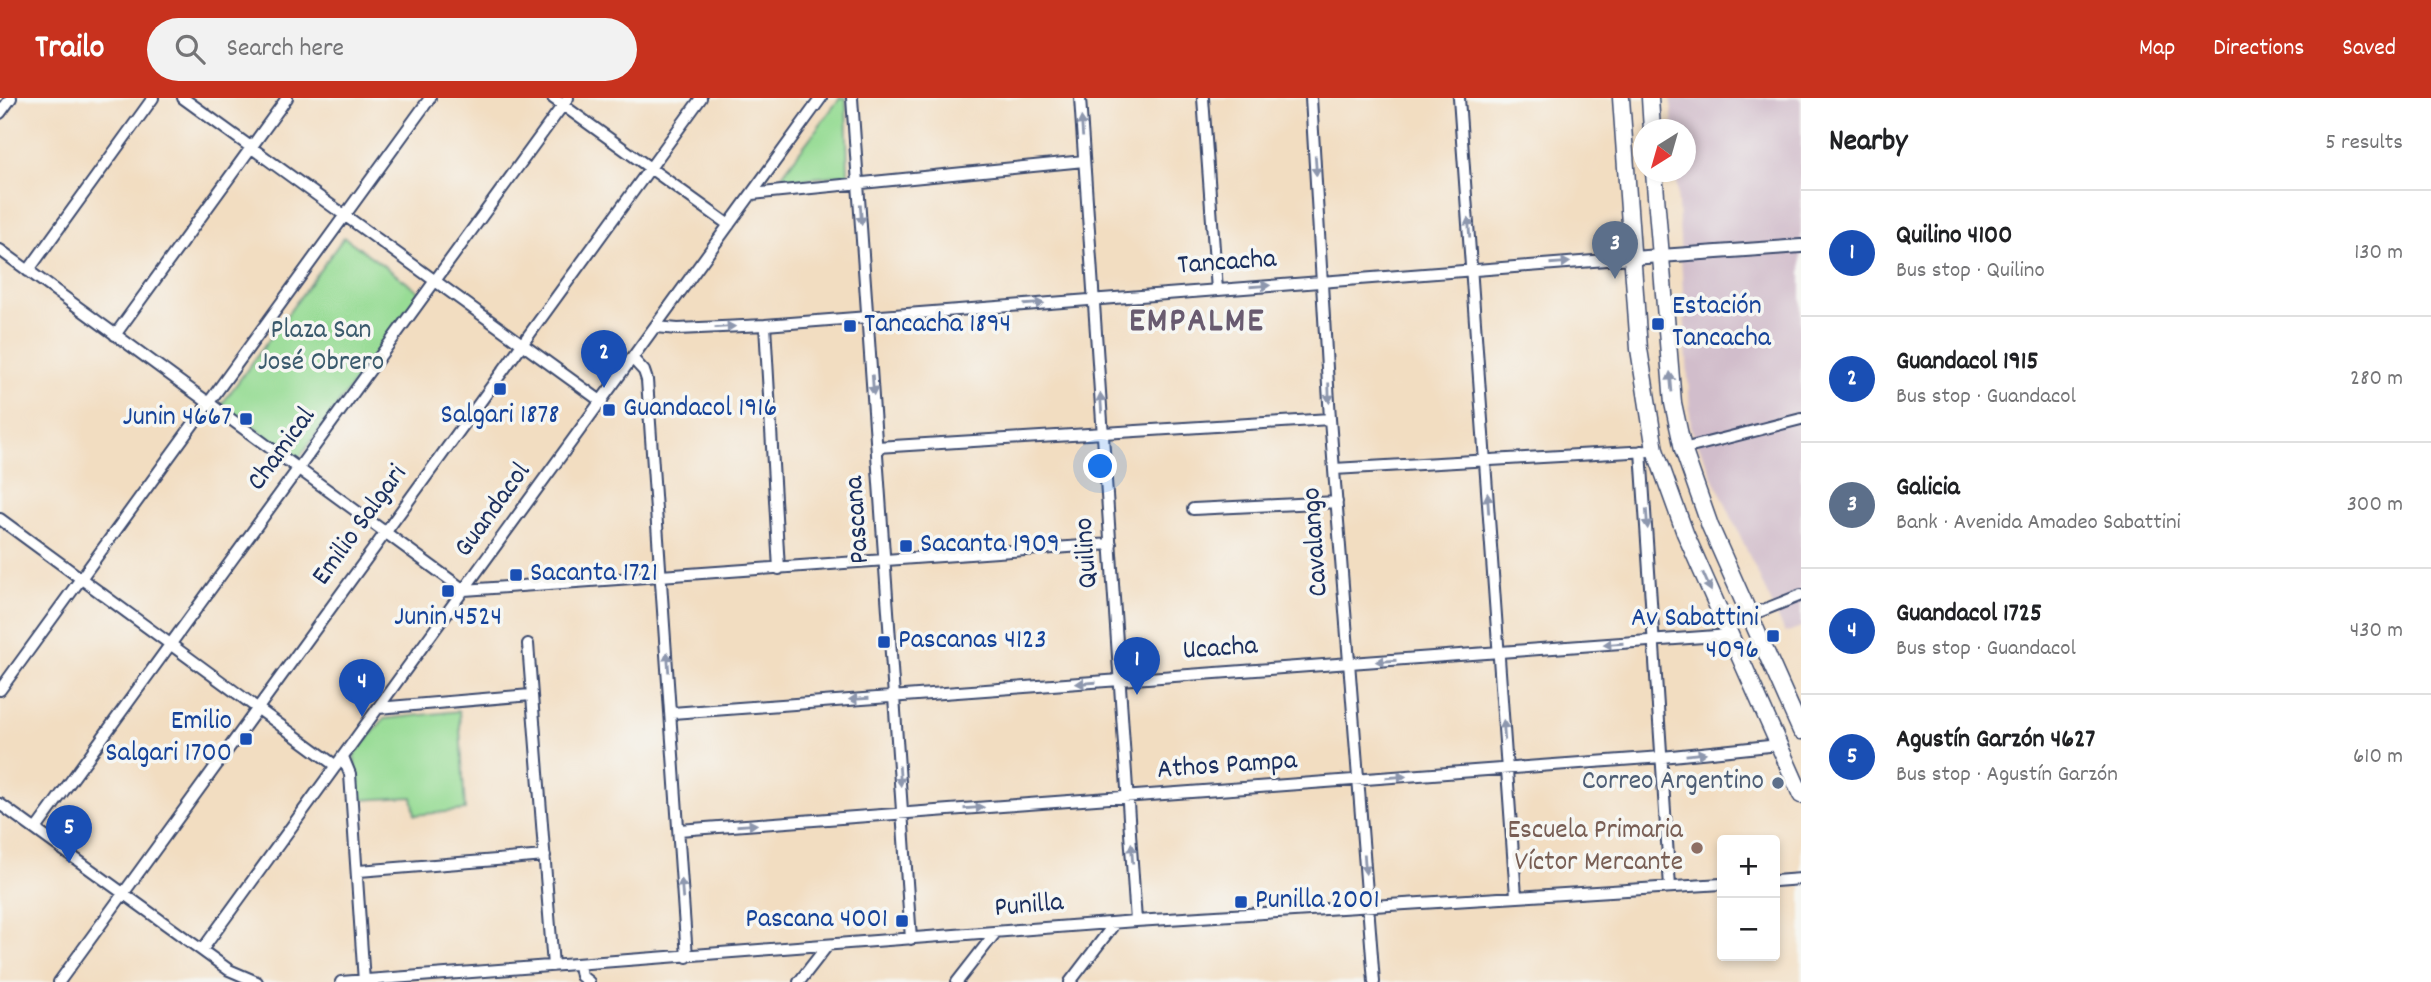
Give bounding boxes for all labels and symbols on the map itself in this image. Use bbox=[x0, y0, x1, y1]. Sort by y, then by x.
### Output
one-way arrow bbox=[1076, 116, 1087, 138]
north arrow bbox=[1633, 119, 1696, 182]
one-way arrow bbox=[1311, 155, 1322, 177]
one-way arrow bbox=[855, 204, 866, 226]
one-way arrow bbox=[1463, 216, 1474, 238]
pin: 3 bbox=[1592, 221, 1638, 279]
street label: Tancacha bbox=[1176, 241, 1279, 287]
one-way arrow bbox=[1550, 258, 1572, 269]
one-way arrow bbox=[1250, 281, 1272, 292]
place label: Estación Tancacha bbox=[1672, 288, 1772, 360]
one-way arrow bbox=[1023, 298, 1045, 309]
district label: EMPALME bbox=[1129, 298, 1265, 348]
place label: Tancacha 1894 bbox=[864, 306, 1011, 346]
park label: Plaza San José Obrero bbox=[258, 312, 384, 384]
marker: Estación Tancacha bbox=[1650, 316, 1666, 332]
marker: Tancacha 1894 bbox=[842, 318, 858, 334]
one-way arrow bbox=[714, 321, 736, 332]
pin: 2 bbox=[581, 330, 627, 388]
one-way arrow bbox=[1665, 370, 1676, 392]
one-way arrow bbox=[867, 374, 878, 396]
marker: Salgari 1878 bbox=[492, 381, 508, 397]
one-way arrow bbox=[1324, 382, 1335, 404]
place label: Guandacol 1916 bbox=[623, 390, 777, 430]
one-way arrow bbox=[1095, 392, 1106, 414]
place label: Salgari 1878 bbox=[441, 397, 559, 437]
place label: Junin 4667 bbox=[123, 399, 232, 439]
street label: Chamical bbox=[239, 399, 327, 500]
marker: Guandacol 1916 bbox=[601, 402, 617, 418]
marker: Junin 4667 bbox=[238, 411, 254, 427]
your location bbox=[1083, 449, 1117, 483]
street label: Guandacol bbox=[446, 455, 542, 567]
street label: Emilio Salgari bbox=[303, 457, 419, 595]
street label: Pascana bbox=[836, 474, 882, 565]
street label: Cavalango bbox=[1293, 486, 1341, 598]
one-way arrow bbox=[1482, 492, 1493, 514]
one-way arrow bbox=[1642, 508, 1653, 530]
street label: Quilino bbox=[1066, 516, 1110, 590]
place label: Sacanta 1909 bbox=[920, 526, 1060, 566]
marker: Sacanta 1909 bbox=[898, 538, 914, 554]
place label: Sacanta 1721 bbox=[530, 555, 658, 595]
marker: Sacanta 1721 bbox=[508, 567, 524, 583]
one-way arrow bbox=[1701, 572, 1713, 592]
marker: Junin 4524 bbox=[440, 583, 456, 599]
place label: Junin 4524 bbox=[394, 599, 502, 639]
place label: Av Sabattini 4096 bbox=[1631, 600, 1759, 672]
place label: Pascanas 4123 bbox=[898, 622, 1047, 662]
street label: Ucacha bbox=[1181, 627, 1260, 673]
marker: Av Sabattini 4096 bbox=[1765, 628, 1781, 644]
marker: Pascanas 4123 bbox=[876, 634, 892, 650]
pin: 1 bbox=[1114, 637, 1160, 695]
one-way arrow bbox=[1602, 639, 1624, 650]
one-way arrow bbox=[662, 651, 673, 673]
one-way arrow bbox=[1375, 656, 1397, 667]
pin: 4 bbox=[339, 659, 385, 717]
one-way arrow bbox=[1075, 678, 1097, 689]
one-way arrow bbox=[848, 694, 870, 705]
place label: Emilio Salgari 1700 bbox=[105, 703, 232, 775]
one-way arrow bbox=[1498, 719, 1509, 741]
marker: Emilio Salgari 1700 bbox=[238, 731, 254, 747]
street label: Athos Pampa bbox=[1156, 742, 1299, 792]
one-way arrow bbox=[1685, 748, 1707, 759]
place label: Correo Argentino bbox=[1582, 763, 1764, 803]
one-way arrow bbox=[895, 765, 906, 787]
one-way arrow bbox=[1385, 771, 1407, 782]
marker: Correo Argentino bbox=[1770, 775, 1786, 791]
one-way arrow bbox=[963, 802, 985, 813]
pin: 5 bbox=[46, 805, 92, 863]
place label: Escuela Primaria Víctor Mercante bbox=[1507, 812, 1684, 884]
one-way arrow bbox=[736, 819, 758, 830]
marker: Escuela Primaria Víctor Mercante bbox=[1689, 840, 1705, 856]
one-way arrow bbox=[1126, 841, 1137, 863]
one-way arrow bbox=[1360, 854, 1371, 876]
one-way arrow bbox=[677, 878, 688, 900]
place label: Punilla 2001 bbox=[1255, 882, 1380, 922]
street label: Punilla bbox=[993, 884, 1066, 930]
marker: Punilla 2001 bbox=[1233, 894, 1249, 910]
place label: Pascana 4001 bbox=[745, 901, 888, 941]
marker: Pascana 4001 bbox=[894, 913, 910, 929]

